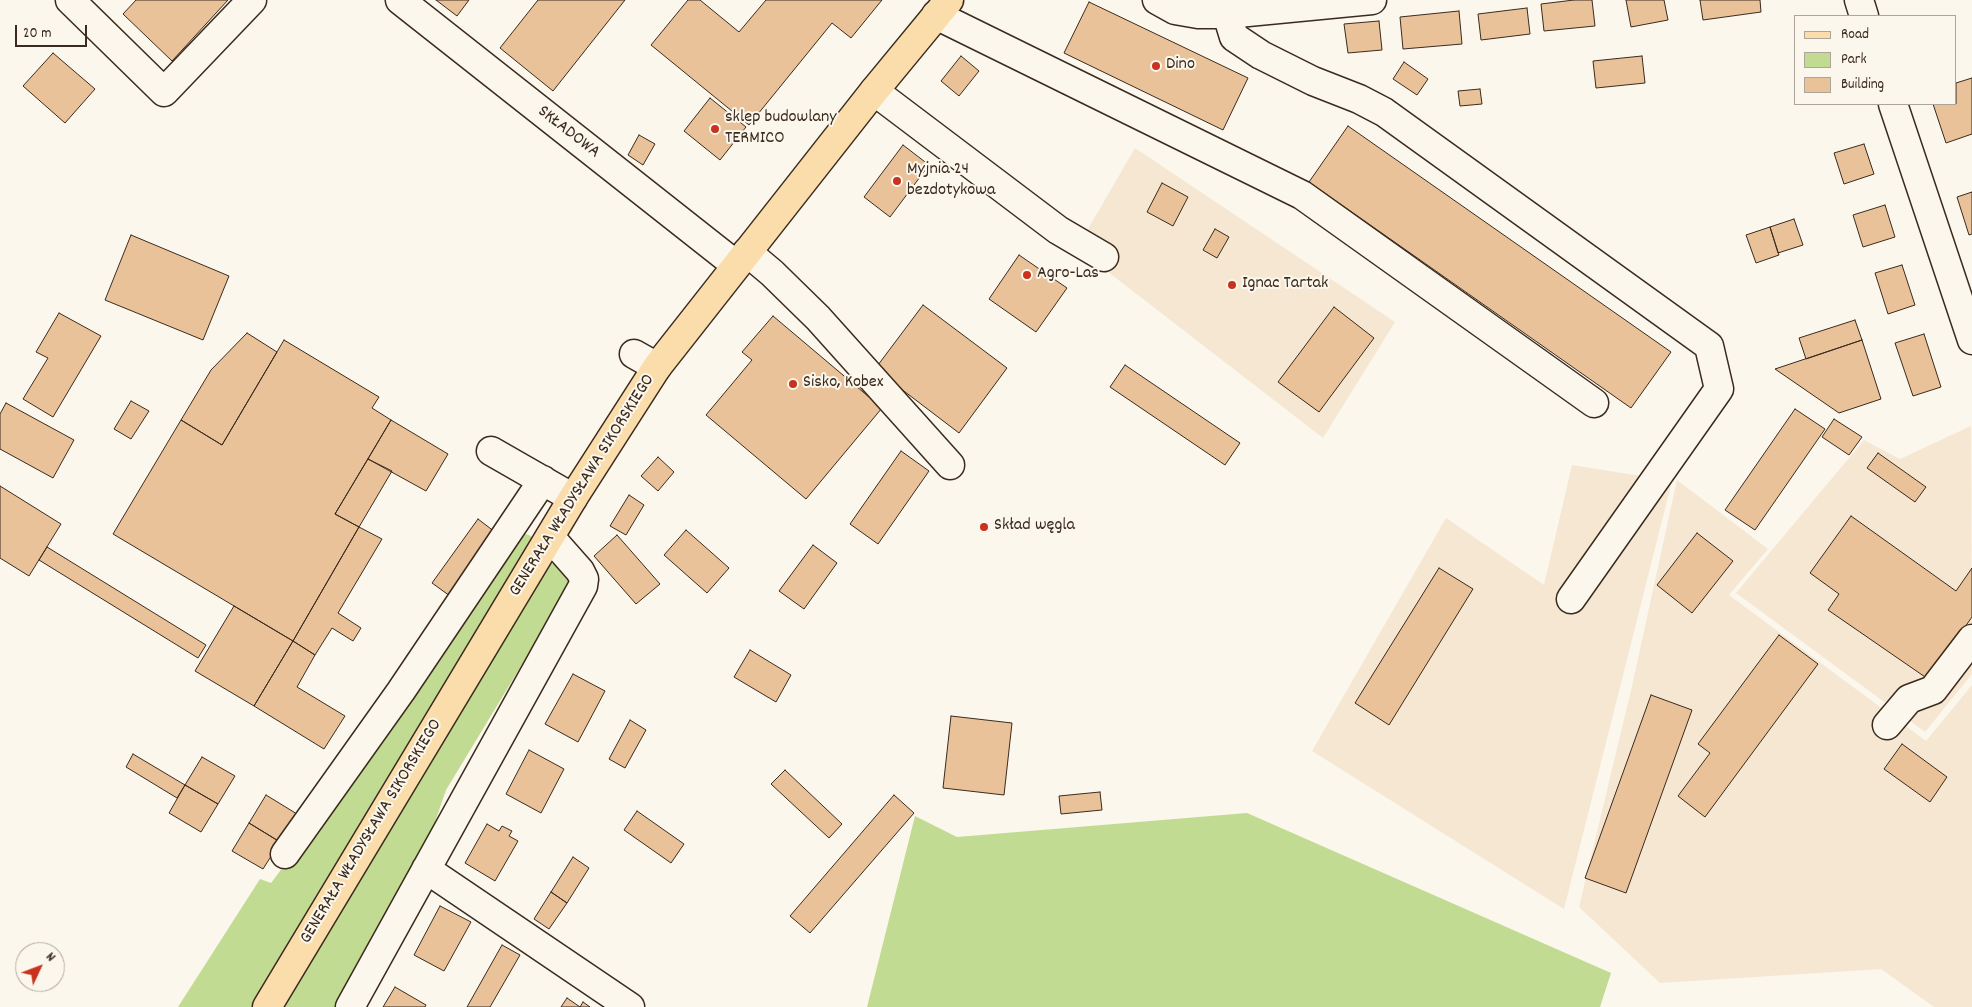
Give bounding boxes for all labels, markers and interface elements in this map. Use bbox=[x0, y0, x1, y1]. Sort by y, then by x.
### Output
scale bar bbox=[18, 15, 90, 47]
legend bbox=[1794, 15, 1957, 105]
text: 20 m bbox=[23, 23, 51, 45]
text: Road bbox=[1841, 24, 1869, 46]
text: Park bbox=[1841, 49, 1867, 71]
place label: Dino bbox=[1166, 55, 1195, 77]
marker: Dino bbox=[1150, 60, 1162, 72]
text: Building bbox=[1841, 74, 1884, 96]
street label: SKŁADOWA bbox=[532, 102, 604, 164]
place label: sklep budowlany TERMICO bbox=[725, 108, 837, 150]
marker: sklep budowlany TERMICO bbox=[709, 123, 721, 135]
place label: Myjnia 24 bezdotykowa bbox=[907, 160, 995, 202]
marker: Myjnia 24 bezdotykowa bbox=[891, 175, 903, 187]
place label: Agro-Las bbox=[1037, 264, 1099, 286]
marker: Agro-Las bbox=[1021, 269, 1033, 281]
place label: Ignac Tartak bbox=[1242, 274, 1328, 296]
marker: Ignac Tartak bbox=[1226, 279, 1238, 291]
street label: GENERAŁA WŁADYSŁAWA SIKORSKIEGO bbox=[505, 371, 661, 601]
place label: Sisko, Kobex bbox=[803, 373, 883, 395]
marker: Sisko, Kobex bbox=[787, 378, 799, 390]
place label: Skład węgla bbox=[994, 516, 1075, 538]
marker: Skład węgla bbox=[978, 521, 990, 533]
street label: GENERAŁA WŁADYSŁAWA SIKORSKIEGO bbox=[296, 716, 448, 948]
north arrow bbox=[15, 942, 65, 992]
text: N bbox=[41, 948, 60, 967]

